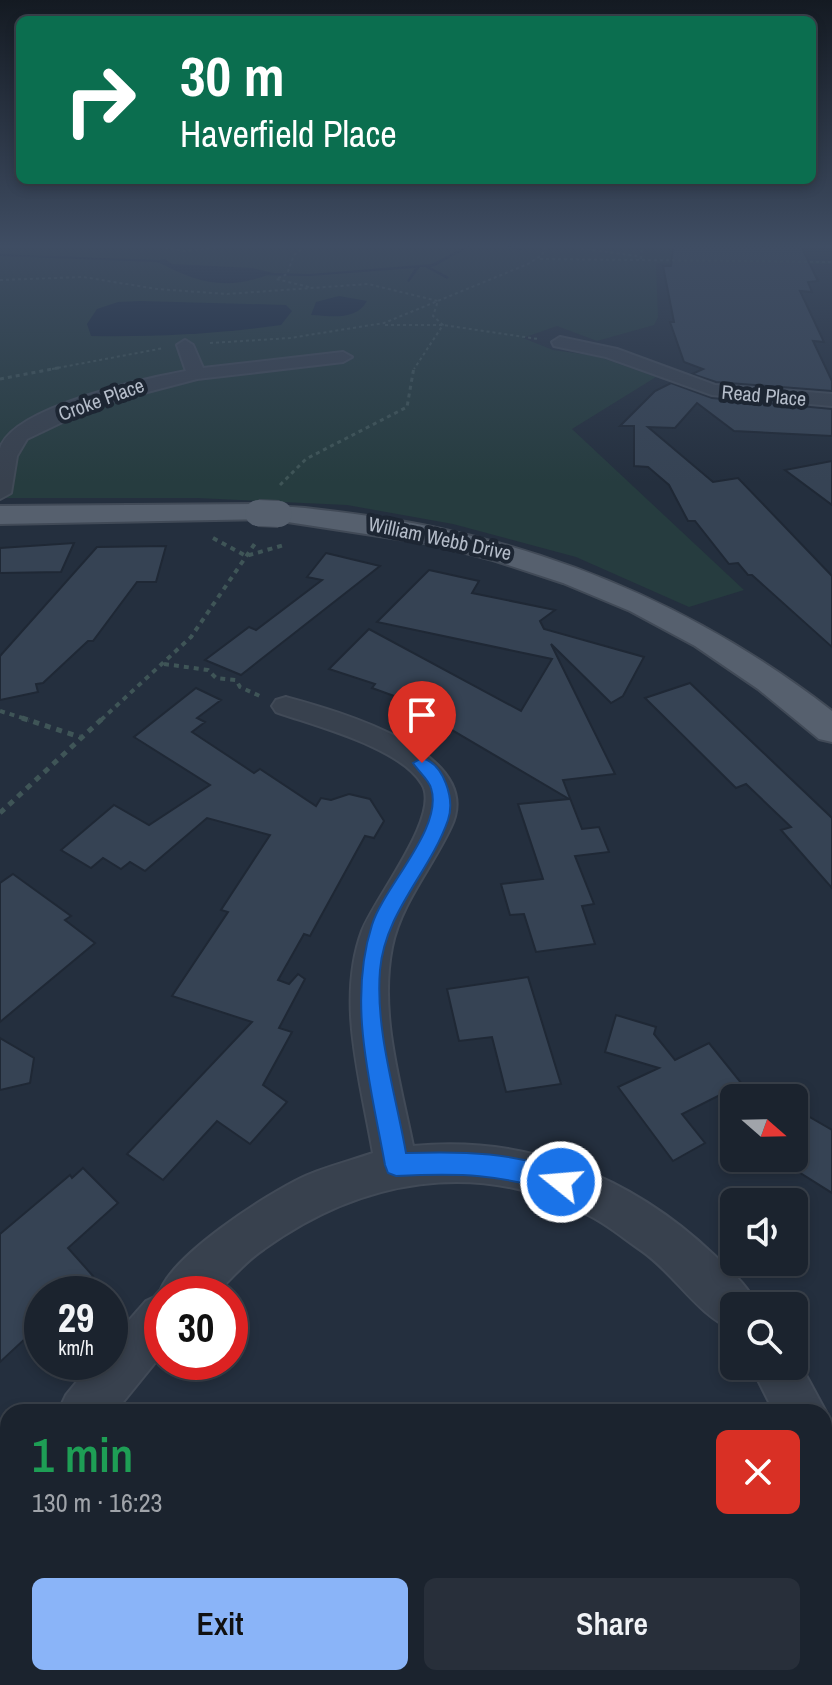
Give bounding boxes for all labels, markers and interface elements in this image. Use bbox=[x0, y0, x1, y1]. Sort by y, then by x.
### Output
text: 30 m bbox=[180, 38, 285, 113]
icon: right bbox=[48, 48, 152, 152]
text: Haverfield Place bbox=[180, 110, 397, 158]
street label: Croke Place bbox=[54, 371, 148, 427]
street label: Read Place bbox=[721, 378, 807, 412]
street label: William Webb Drive bbox=[366, 510, 514, 566]
pin bbox=[388, 681, 456, 763]
icon: arrive bbox=[400, 693, 444, 737]
north arrow bbox=[720, 1084, 808, 1172]
map controls bbox=[720, 1084, 808, 1380]
position arrow bbox=[519, 1140, 603, 1224]
button: sound bbox=[720, 1188, 808, 1276]
speed limit sign: 30 bbox=[144, 1276, 248, 1380]
text: 29 bbox=[58, 1291, 94, 1344]
button: search bbox=[720, 1292, 808, 1380]
text: km/h bbox=[58, 1334, 94, 1361]
text: 1 min bbox=[32, 1422, 133, 1487]
button: close bbox=[716, 1430, 800, 1514]
text: 130 m · 16:23 bbox=[32, 1485, 162, 1520]
button: Exit bbox=[32, 1578, 408, 1670]
button: Share bbox=[424, 1578, 800, 1670]

